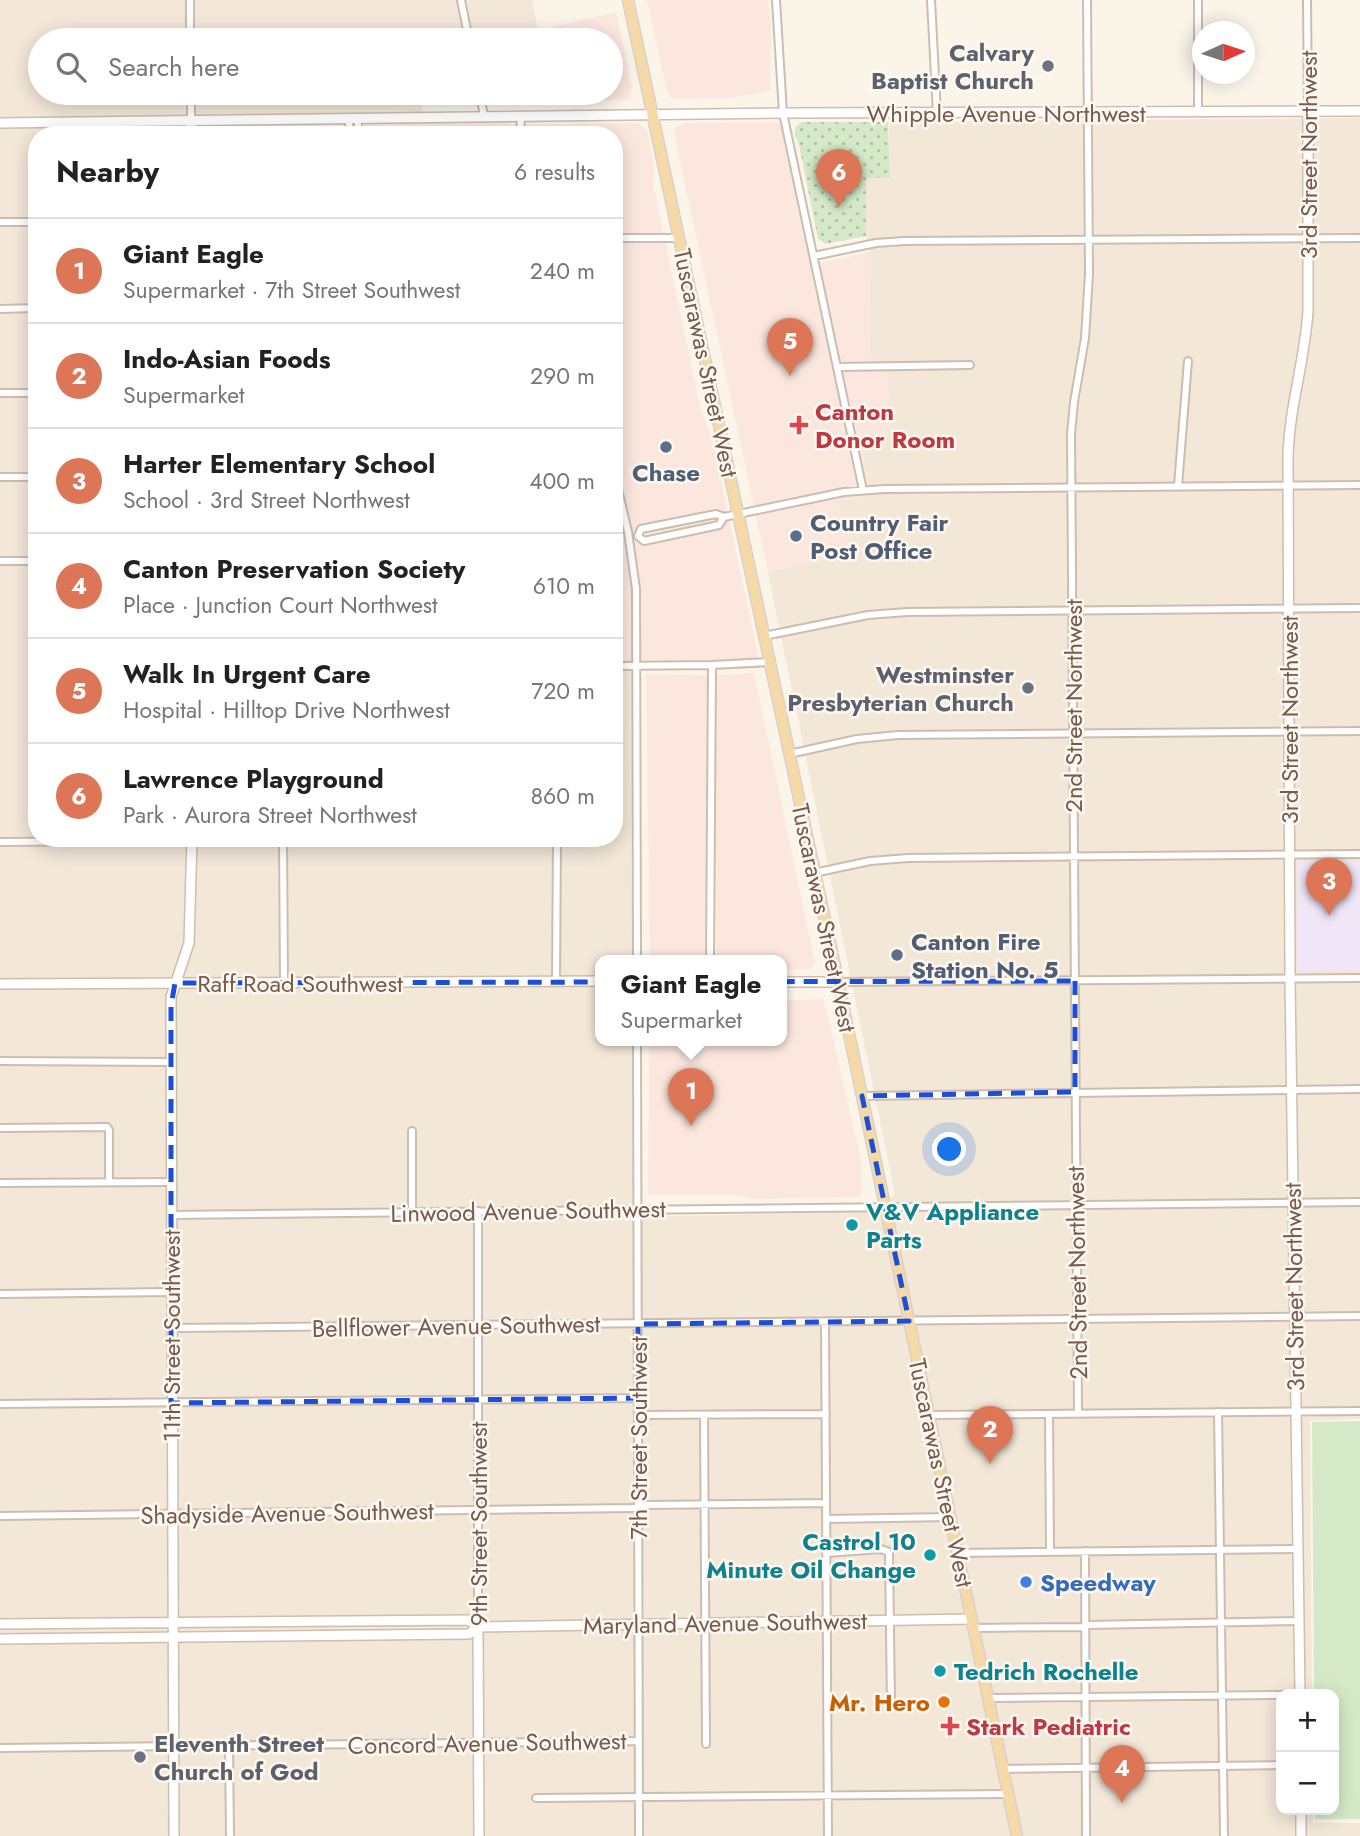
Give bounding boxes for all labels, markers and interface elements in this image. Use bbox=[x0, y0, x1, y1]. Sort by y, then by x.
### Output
north arrow bbox=[1192, 21, 1255, 84]
search box bbox=[28, 28, 623, 105]
place label: Calvary Baptist Church bbox=[871, 35, 1034, 98]
icon: search bbox=[52, 48, 90, 86]
text: Search here bbox=[108, 48, 240, 86]
street label: 3rd Street Northwest bbox=[1291, 50, 1326, 259]
marker: Calvary Baptist Church bbox=[1040, 58, 1056, 74]
street label: Whipple Avenue Northwest bbox=[867, 96, 1146, 131]
pin: 6 bbox=[816, 149, 862, 207]
text: Nearby bbox=[56, 150, 159, 193]
text: 6 results bbox=[514, 155, 595, 189]
text: Giant Eagle bbox=[123, 235, 264, 273]
street label: Tuscarawas Street West bbox=[665, 245, 747, 481]
text: 1 bbox=[73, 254, 85, 288]
text: 240 m bbox=[530, 254, 595, 288]
text: Supermarket · 7th Street Southwest bbox=[123, 273, 460, 307]
pin: 5 bbox=[767, 318, 813, 376]
text: Indo-Asian Foods bbox=[123, 340, 331, 378]
text: 2 bbox=[71, 359, 87, 393]
text: 290 m bbox=[530, 359, 595, 393]
text: Supermarket bbox=[123, 378, 245, 412]
place label: Canton Donor Room bbox=[815, 394, 955, 457]
marker: Canton Donor Room bbox=[789, 415, 809, 435]
marker: Chase bbox=[658, 439, 674, 455]
text: Harter Elementary School bbox=[123, 445, 435, 483]
place label: Chase bbox=[632, 455, 700, 490]
text: 3 bbox=[72, 464, 86, 498]
text: 400 m bbox=[529, 464, 595, 498]
text: School · 3rd Street Northwest bbox=[123, 483, 410, 517]
place label: Country Fair Post Office bbox=[810, 505, 949, 568]
marker: Country Fair Post Office bbox=[788, 528, 804, 544]
text: Canton Preservation Society bbox=[123, 550, 465, 588]
text: 4 bbox=[71, 569, 87, 603]
text: 610 m bbox=[533, 569, 595, 603]
text: Place · Junction Court Northwest bbox=[123, 588, 438, 622]
street label: 2nd Street Northwest bbox=[1056, 599, 1091, 813]
street label: 3rd Street Northwest bbox=[1272, 615, 1307, 824]
text: Walk In Urgent Care bbox=[123, 655, 371, 693]
place label: Westminster Presbyterian Church bbox=[787, 657, 1014, 720]
text: 5 bbox=[72, 674, 86, 708]
text: 720 m bbox=[531, 674, 595, 708]
marker: Westminster Presbyterian Church bbox=[1020, 680, 1036, 696]
text: Hospital · Hilltop Drive Northwest bbox=[123, 693, 450, 727]
text: Lawrence Playground bbox=[123, 760, 384, 798]
text: 6 bbox=[71, 779, 87, 813]
text: 860 m bbox=[531, 779, 595, 813]
text: Park · Aurora Street Northwest bbox=[123, 798, 417, 832]
street label: Tuscarawas Street West bbox=[783, 800, 865, 1036]
pin: 3 bbox=[1306, 858, 1352, 916]
place label: Canton Fire Station No. 5 bbox=[911, 924, 1058, 987]
marker: Canton Fire Station No. 5 bbox=[889, 947, 905, 963]
popup bbox=[595, 955, 787, 1046]
text: Giant Eagle bbox=[621, 965, 761, 1003]
street label: Raff Road Southwest bbox=[197, 966, 403, 1001]
text: Supermarket bbox=[621, 1003, 742, 1037]
pin: 1 bbox=[668, 1068, 714, 1126]
your location bbox=[932, 1132, 966, 1166]
street label: 2nd Street Northwest bbox=[1058, 1166, 1096, 1380]
street label: 3rd Street Northwest bbox=[1275, 1182, 1313, 1392]
street label: Linwood Avenue Southwest bbox=[390, 1191, 666, 1231]
place label: V&V Appliance Parts bbox=[865, 1194, 1039, 1257]
marker: V&V Appliance Parts bbox=[844, 1217, 860, 1233]
street label: 11th Street Southwest bbox=[154, 1230, 189, 1442]
street label: Bellflower Avenue Southwest bbox=[311, 1306, 601, 1346]
street label: 7th Street Southwest bbox=[621, 1336, 656, 1540]
street label: Tuscarawas Street West bbox=[900, 1355, 982, 1591]
pin: 2 bbox=[967, 1406, 1013, 1464]
street label: 9th Street Southwest bbox=[461, 1421, 496, 1626]
street label: Shadyside Avenue Southwest bbox=[140, 1493, 434, 1533]
place label: Castrol 10 Minute Oil Change bbox=[706, 1524, 916, 1587]
marker: Castrol 10 Minute Oil Change bbox=[922, 1547, 938, 1563]
place label: Speedway bbox=[1040, 1565, 1156, 1600]
marker: Speedway bbox=[1018, 1574, 1034, 1590]
street label: Maryland Avenue Southwest bbox=[583, 1603, 867, 1643]
place label: Tedrich Rochelle bbox=[954, 1654, 1139, 1689]
marker: Tedrich Rochelle bbox=[932, 1663, 948, 1679]
place label: Mr. Hero bbox=[829, 1685, 930, 1720]
map controls bbox=[1276, 1689, 1339, 1815]
button: + bbox=[1276, 1689, 1339, 1752]
marker: Mr. Hero bbox=[936, 1694, 952, 1710]
place label: Stark Pediatric bbox=[966, 1709, 1131, 1744]
marker: Stark Pediatric bbox=[940, 1716, 960, 1736]
street label: Concord Avenue Southwest bbox=[347, 1723, 627, 1763]
place label: Eleventh Street Church of God bbox=[154, 1726, 324, 1789]
pin: 4 bbox=[1099, 1745, 1145, 1803]
marker: Eleventh Street Church of God bbox=[132, 1749, 148, 1765]
button: − bbox=[1276, 1752, 1339, 1815]

